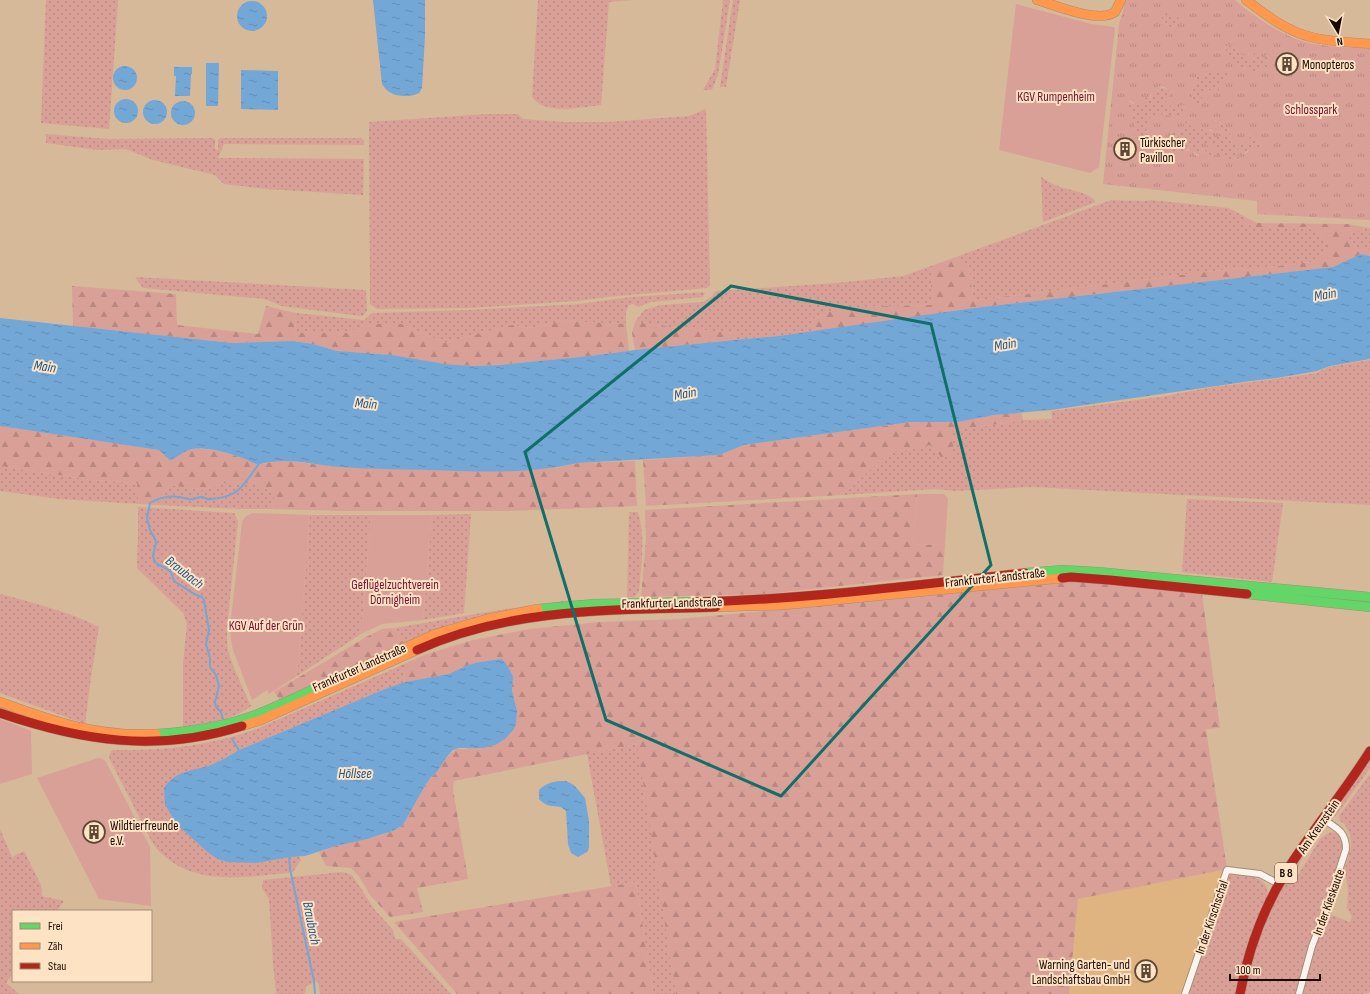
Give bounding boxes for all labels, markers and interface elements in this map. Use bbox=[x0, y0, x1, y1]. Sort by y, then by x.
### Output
north arrow bbox=[1318, 12, 1358, 52]
text: N bbox=[1336, 34, 1344, 48]
building icon: Monopteros bbox=[1274, 51, 1300, 77]
place label: Monopteros bbox=[1302, 57, 1354, 73]
park label: KGV Rumpenheim bbox=[1017, 89, 1095, 105]
park label: Schlosspark bbox=[1285, 102, 1337, 118]
place label: Türkischer Pavillon bbox=[1140, 135, 1186, 166]
building icon: Türkischer Pavillon bbox=[1112, 136, 1138, 162]
water label: Main bbox=[1313, 284, 1338, 305]
water label: Main bbox=[993, 334, 1018, 355]
water label: Main bbox=[33, 357, 57, 376]
water label: Main bbox=[673, 383, 698, 404]
water label: Main bbox=[354, 394, 378, 413]
water label: Braubach bbox=[162, 552, 207, 593]
street label: Frankfurter Landstraße bbox=[944, 565, 1046, 591]
park label: Geflügelzuchtverein Dörnigheim bbox=[351, 577, 439, 608]
street label: Frankfurter Landstraße bbox=[622, 594, 722, 612]
park label: KGV Auf der Grün bbox=[229, 618, 303, 634]
street label: Frankfurter Landstraße bbox=[310, 640, 409, 696]
water label: Höllsee bbox=[338, 765, 372, 782]
street label: Am Kreuzstein bbox=[1294, 796, 1343, 858]
place label: Wildtierfreunde e.V. bbox=[110, 818, 178, 849]
building icon: Wildtierfreunde e.V. bbox=[81, 819, 107, 845]
road number: B 8 bbox=[1275, 863, 1297, 883]
street label: In der Kieskaute bbox=[1310, 867, 1348, 938]
street label: In der Kirschschal bbox=[1192, 878, 1232, 956]
water label: Braubach bbox=[299, 900, 324, 946]
legend bbox=[12, 910, 152, 982]
text: Frei bbox=[48, 919, 63, 934]
text: Zäh bbox=[48, 939, 63, 954]
scale bar bbox=[1230, 956, 1320, 982]
place label: Warning Garten- und Landschaftsbau GmbH bbox=[1032, 957, 1130, 988]
building icon: Warning Garten- und Landschaftsbau GmbH bbox=[1133, 958, 1159, 984]
text: Stau bbox=[48, 959, 66, 974]
text: 100 m bbox=[1236, 963, 1261, 978]

